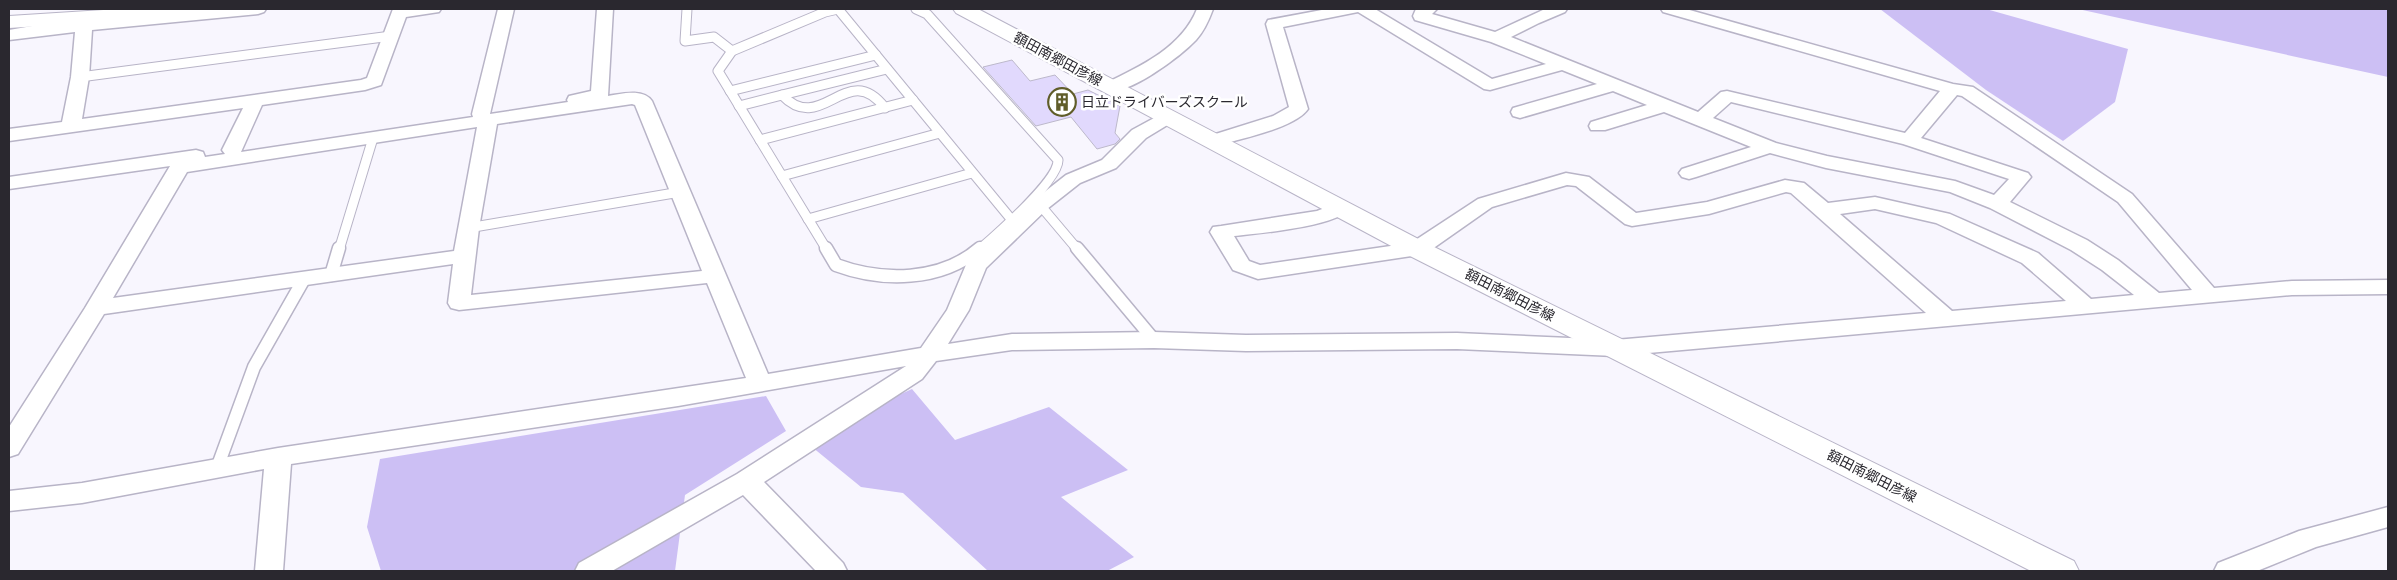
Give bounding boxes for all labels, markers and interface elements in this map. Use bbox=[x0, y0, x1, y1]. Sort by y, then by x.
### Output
street label: 額田南郷田彦線 bbox=[1011, 29, 1105, 89]
building icon: 日立ドライバーズスクール bbox=[1047, 87, 1077, 117]
place label: 日立ドライバーズスクール bbox=[1081, 94, 1248, 110]
street label: 額田南郷田彦線 bbox=[1463, 266, 1557, 324]
street label: 額田南郷田彦線 bbox=[1825, 447, 1919, 505]

